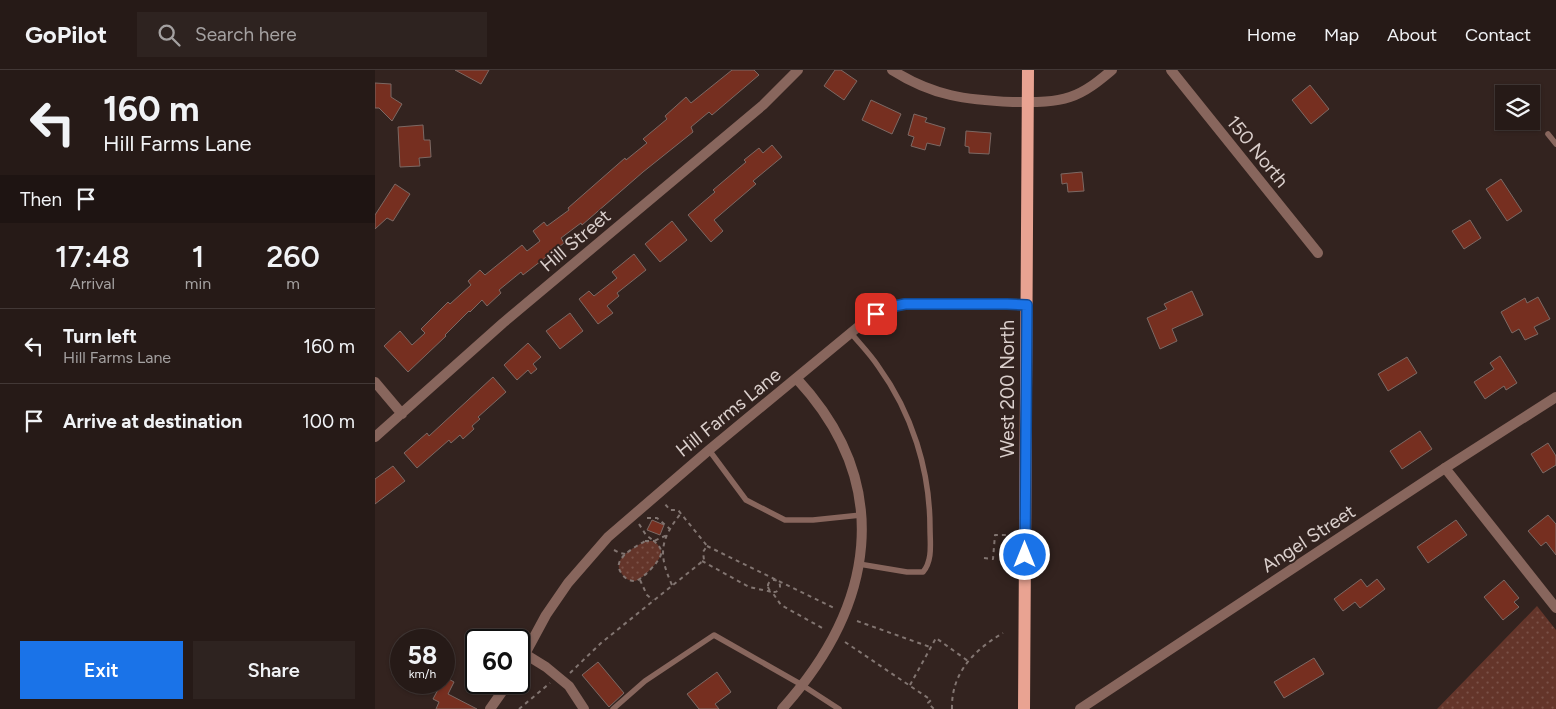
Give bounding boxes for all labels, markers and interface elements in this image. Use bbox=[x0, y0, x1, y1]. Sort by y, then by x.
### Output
search box bbox=[137, 12, 487, 57]
text: GoPilot bbox=[25, 20, 107, 49]
icon: search bbox=[155, 21, 183, 49]
text: Search here bbox=[195, 23, 297, 46]
text: Home bbox=[1247, 24, 1296, 46]
text: Map bbox=[1324, 24, 1359, 46]
text: About bbox=[1387, 24, 1437, 46]
text: Contact bbox=[1465, 24, 1531, 46]
map controls bbox=[1495, 85, 1540, 130]
button: layers bbox=[1495, 85, 1540, 130]
text: 160 m bbox=[103, 88, 200, 130]
icon: left bbox=[20, 90, 85, 155]
street label: 150 North bbox=[1222, 111, 1293, 192]
text: Hill Farms Lane bbox=[103, 130, 252, 157]
icon: arrive bbox=[72, 185, 100, 213]
text: Then bbox=[20, 188, 62, 211]
street label: Hill Street bbox=[535, 204, 615, 276]
text: 17:48 bbox=[55, 238, 130, 275]
text: 1 bbox=[192, 238, 204, 275]
text: 260 bbox=[266, 238, 320, 275]
text: Arrival bbox=[70, 274, 115, 293]
text: min bbox=[185, 274, 211, 293]
text: m bbox=[286, 274, 300, 293]
pin bbox=[855, 293, 897, 335]
icon: arrive bbox=[862, 300, 890, 328]
street label: West 200 North bbox=[996, 320, 1019, 458]
text: Turn left bbox=[63, 325, 137, 348]
icon: left bbox=[20, 332, 48, 360]
text: 160 m bbox=[303, 335, 355, 358]
text: Hill Farms Lane bbox=[63, 348, 171, 367]
street label: Hill Farms Lane bbox=[671, 363, 785, 462]
icon: arrive bbox=[20, 407, 48, 435]
text: Arrive at destination bbox=[63, 410, 242, 433]
text: 100 m bbox=[302, 410, 355, 433]
street label: Angel Street bbox=[1257, 500, 1359, 577]
position arrow bbox=[998, 528, 1050, 580]
speed limit sign: 60 bbox=[465, 629, 530, 694]
text: 58 bbox=[408, 640, 437, 670]
button: Exit bbox=[20, 641, 183, 699]
button: Share bbox=[193, 641, 355, 699]
text: km/h bbox=[409, 667, 436, 681]

